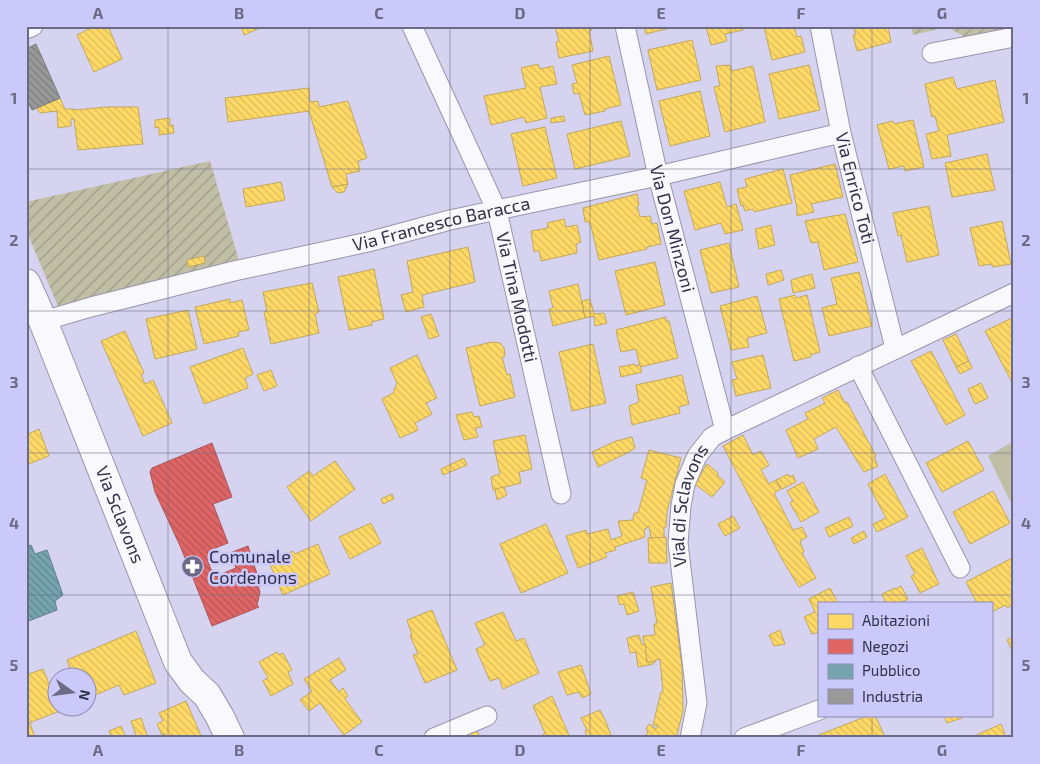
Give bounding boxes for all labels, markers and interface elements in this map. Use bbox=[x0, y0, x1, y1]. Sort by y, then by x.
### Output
text: A bbox=[93, 3, 104, 22]
text: B bbox=[234, 3, 244, 22]
text: C bbox=[374, 3, 384, 22]
text: D bbox=[515, 3, 526, 22]
text: E bbox=[656, 3, 666, 22]
text: F bbox=[797, 3, 806, 22]
text: G bbox=[937, 3, 947, 22]
text: 1 bbox=[11, 88, 17, 107]
text: 1 bbox=[1023, 88, 1029, 107]
street label: Via Enrico Toti bbox=[831, 130, 880, 246]
street label: Via Don Minzoni bbox=[646, 163, 700, 295]
street label: Via Francesco Baracca bbox=[350, 191, 532, 255]
text: 2 bbox=[9, 230, 19, 249]
street label: Via Tina Modotti bbox=[492, 230, 543, 364]
text: 2 bbox=[1021, 230, 1031, 249]
text: 3 bbox=[9, 372, 19, 391]
text: 3 bbox=[1021, 372, 1031, 391]
street label: Vial di Sclavons bbox=[666, 439, 713, 568]
street label: Via Sclavons bbox=[91, 463, 150, 566]
text: 4 bbox=[9, 513, 19, 532]
text: 4 bbox=[1021, 513, 1031, 532]
place label: Comunale Cordenons bbox=[209, 545, 297, 588]
pharmacy icon: Comunale Cordenons bbox=[181, 555, 205, 579]
legend bbox=[818, 602, 992, 716]
text: Abitazioni bbox=[862, 611, 930, 629]
text: Negozi bbox=[862, 637, 909, 655]
text: 5 bbox=[10, 655, 19, 674]
text: 5 bbox=[1022, 655, 1031, 674]
text: Pubblico bbox=[862, 661, 920, 679]
north arrow bbox=[48, 666, 98, 716]
text: Industria bbox=[862, 687, 923, 705]
text: N bbox=[76, 688, 95, 702]
text: A bbox=[93, 740, 104, 759]
text: B bbox=[234, 740, 244, 759]
text: C bbox=[374, 740, 384, 759]
text: D bbox=[515, 740, 526, 759]
text: E bbox=[656, 740, 666, 759]
text: F bbox=[797, 740, 806, 759]
text: G bbox=[937, 740, 947, 759]

